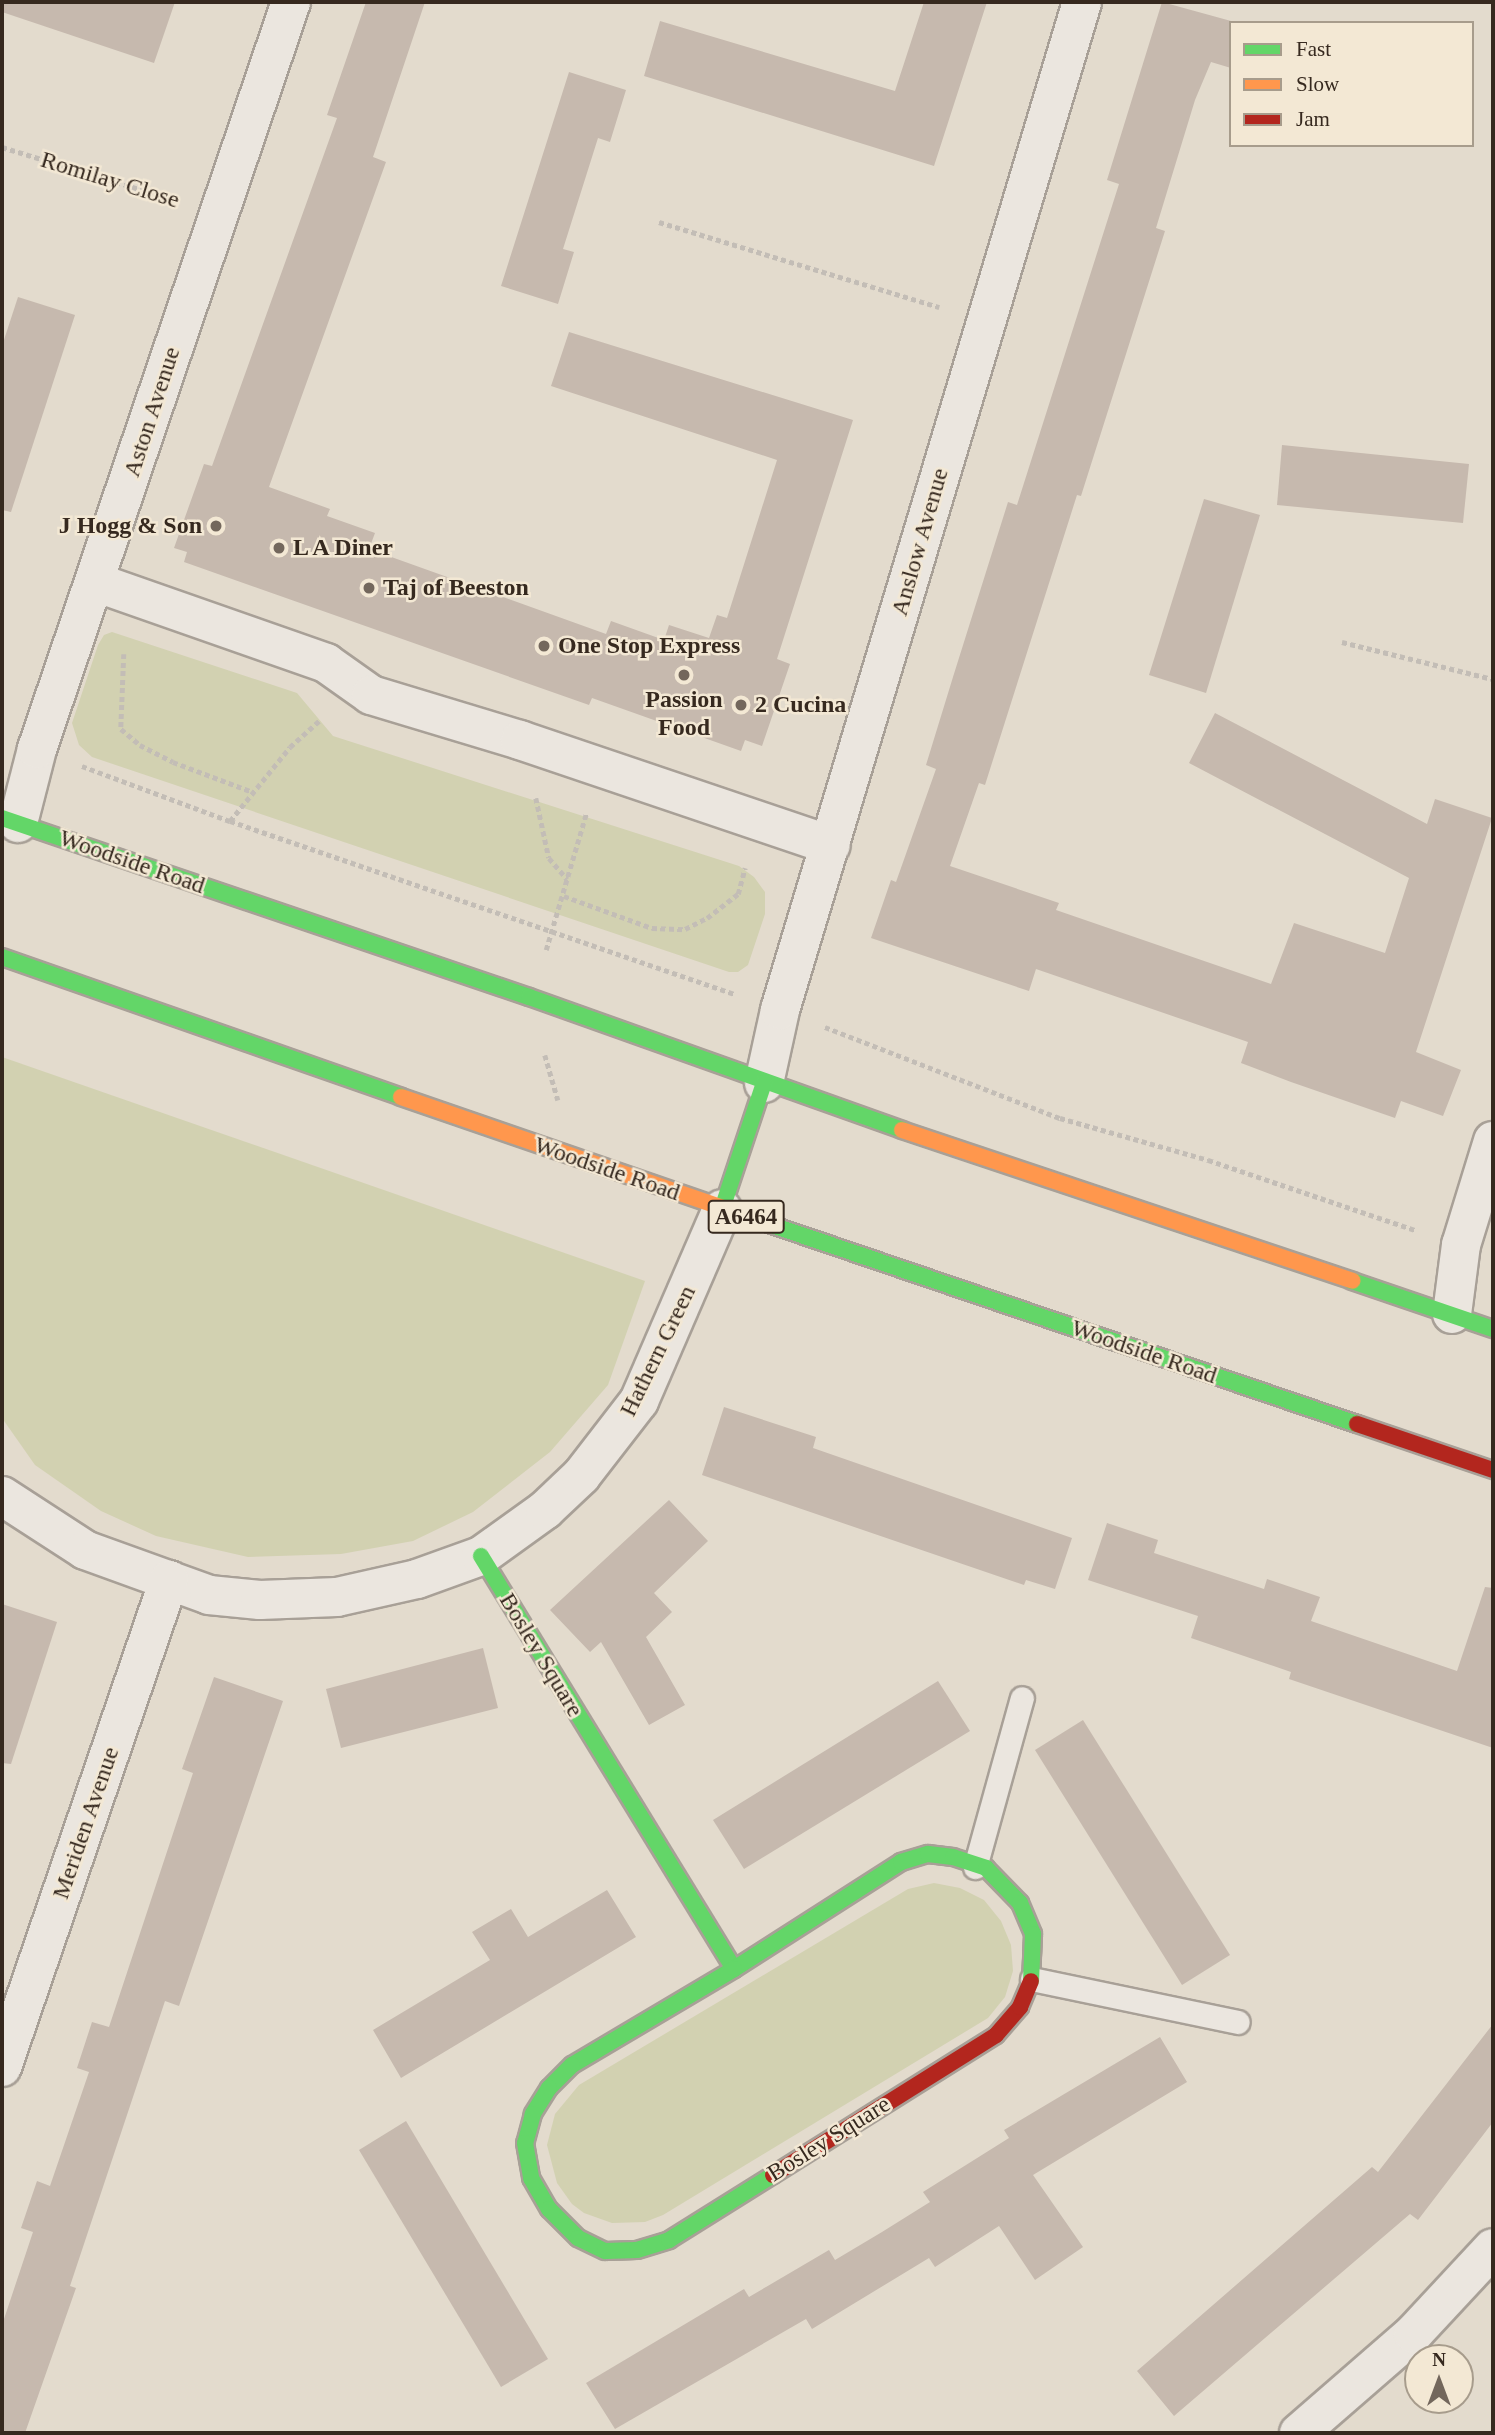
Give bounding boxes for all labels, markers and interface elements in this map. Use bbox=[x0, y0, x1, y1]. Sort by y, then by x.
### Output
legend bbox=[1229, 21, 1474, 147]
text: Fast bbox=[1296, 37, 1331, 61]
text: Slow bbox=[1296, 72, 1339, 96]
text: Jam bbox=[1296, 107, 1330, 131]
street label: Romilay Close bbox=[37, 145, 183, 215]
street label: Aston Avenue bbox=[117, 343, 187, 481]
street label: Anslow Avenue bbox=[885, 464, 955, 620]
place label: J Hogg & Son bbox=[59, 512, 202, 540]
marker: J Hogg & Son bbox=[208, 518, 224, 534]
place label: L A Diner bbox=[293, 534, 397, 562]
marker: L A Diner bbox=[271, 540, 287, 556]
place label: Taj of Beeston bbox=[383, 574, 529, 602]
marker: Taj of Beeston bbox=[361, 580, 377, 596]
place label: One Stop Express bbox=[558, 632, 740, 660]
marker: One Stop Express bbox=[536, 638, 552, 654]
marker: Passion Food bbox=[676, 667, 692, 683]
place label: Passion Food bbox=[645, 686, 723, 742]
place label: 2 Cucina bbox=[755, 691, 846, 719]
marker: 2 Cucina bbox=[733, 697, 749, 713]
street label: Woodside Road bbox=[55, 824, 209, 900]
street label: Woodside Road bbox=[530, 1131, 684, 1207]
road number: A6464 bbox=[708, 1198, 784, 1236]
street label: Hathern Green bbox=[614, 1281, 702, 1421]
street label: Woodside Road bbox=[1067, 1314, 1221, 1390]
street label: Bosley Square bbox=[493, 1588, 589, 1722]
street label: Meriden Avenue bbox=[46, 1743, 126, 1903]
street label: Bosley Square bbox=[762, 2090, 896, 2188]
north arrow bbox=[1404, 2344, 1474, 2414]
text: N bbox=[1432, 2349, 1446, 2370]

